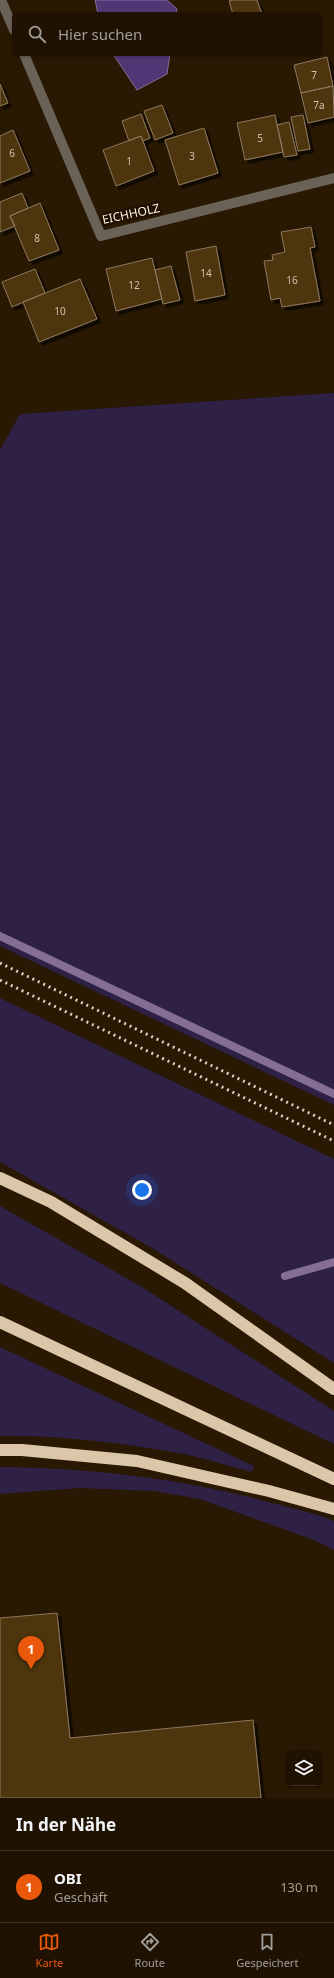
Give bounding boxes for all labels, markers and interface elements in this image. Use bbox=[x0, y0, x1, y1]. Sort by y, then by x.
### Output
search box bbox=[12, 12, 322, 56]
icon: search bbox=[26, 23, 48, 45]
text: Hier suchen bbox=[58, 24, 142, 44]
house number: 7 bbox=[311, 68, 317, 82]
house number: 7a bbox=[313, 98, 325, 112]
house number: 5 bbox=[257, 131, 263, 145]
house number: 6 bbox=[9, 146, 15, 160]
house number: 3 bbox=[189, 149, 195, 163]
house number: 1 bbox=[126, 154, 132, 168]
street label: EICHHOLZ bbox=[100, 199, 161, 228]
house number: 8 bbox=[34, 231, 40, 245]
house number: 14 bbox=[200, 266, 212, 280]
house number: 16 bbox=[286, 273, 298, 287]
house number: 12 bbox=[128, 278, 140, 292]
house number: 10 bbox=[54, 304, 66, 318]
your location bbox=[132, 1180, 152, 1200]
pin: 1 bbox=[18, 1636, 44, 1669]
map controls bbox=[286, 1750, 322, 1786]
button: layers bbox=[286, 1750, 322, 1786]
text: In der Nähe bbox=[16, 1813, 116, 1836]
text: OBI bbox=[54, 1868, 82, 1888]
text: 1 bbox=[25, 1878, 33, 1896]
text: 130 m bbox=[280, 1878, 318, 1896]
text: Geschäft bbox=[54, 1888, 108, 1906]
tab: Karte bbox=[36, 1931, 63, 1970]
tab: Route bbox=[135, 1931, 165, 1970]
tab: Gespeichert bbox=[236, 1931, 298, 1970]

